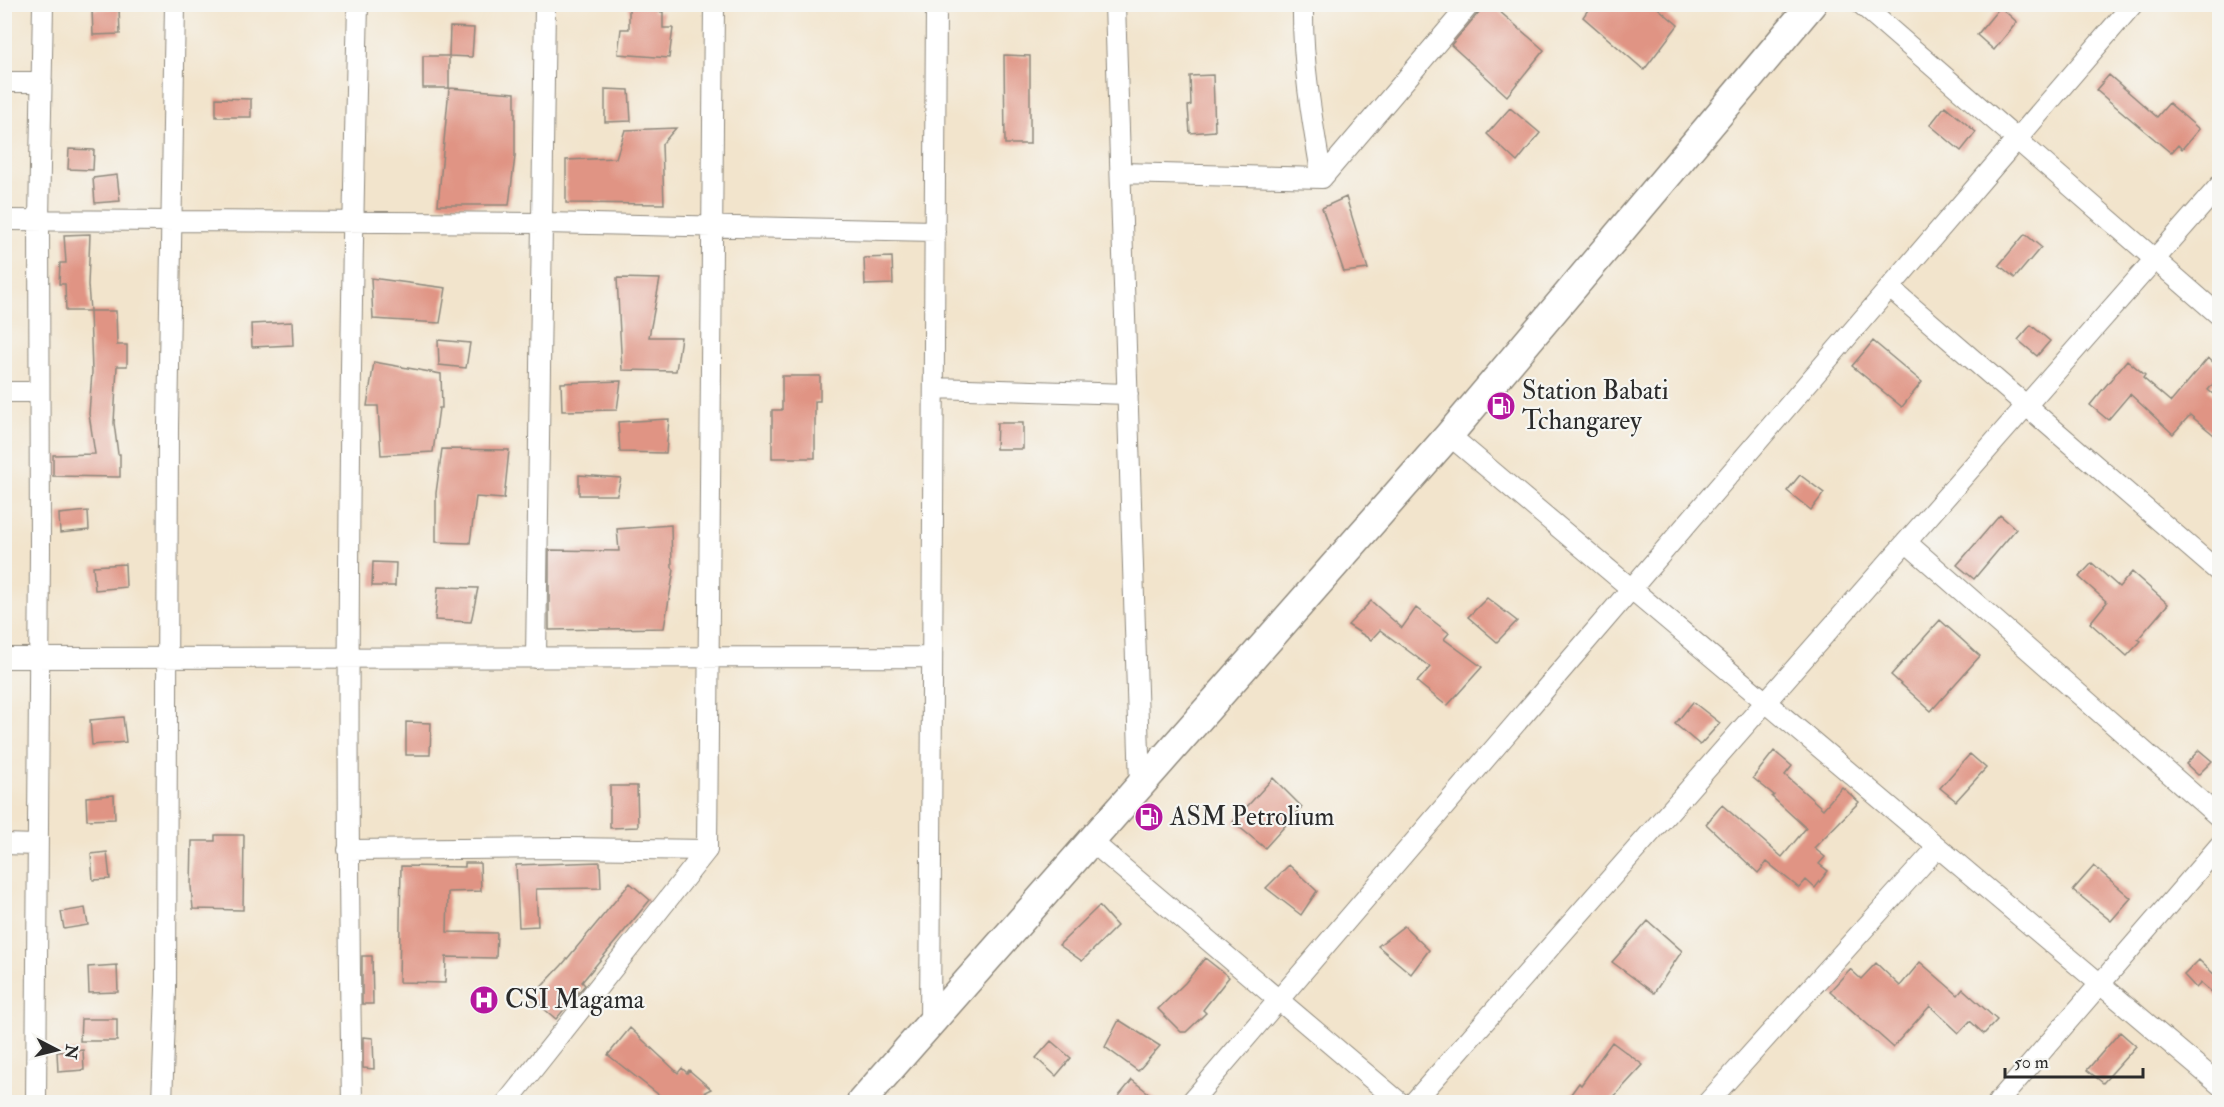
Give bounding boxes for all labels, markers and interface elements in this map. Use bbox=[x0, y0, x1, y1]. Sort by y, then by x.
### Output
place label: Station Babati Tchangarey bbox=[1522, 375, 1669, 437]
fuel station icon: Station Babati Tchangarey bbox=[1485, 390, 1517, 422]
fuel station icon: ASM Petrolium bbox=[1133, 801, 1165, 833]
place label: ASM Petrolium bbox=[1169, 801, 1335, 833]
hospital icon: CSI Magama bbox=[468, 984, 500, 1016]
place label: CSI Magama bbox=[505, 984, 645, 1016]
north arrow bbox=[27, 1020, 87, 1080]
scale bar bbox=[2005, 1041, 2143, 1079]
text: N bbox=[60, 1042, 82, 1061]
text: 50 m bbox=[2014, 1051, 2049, 1074]

